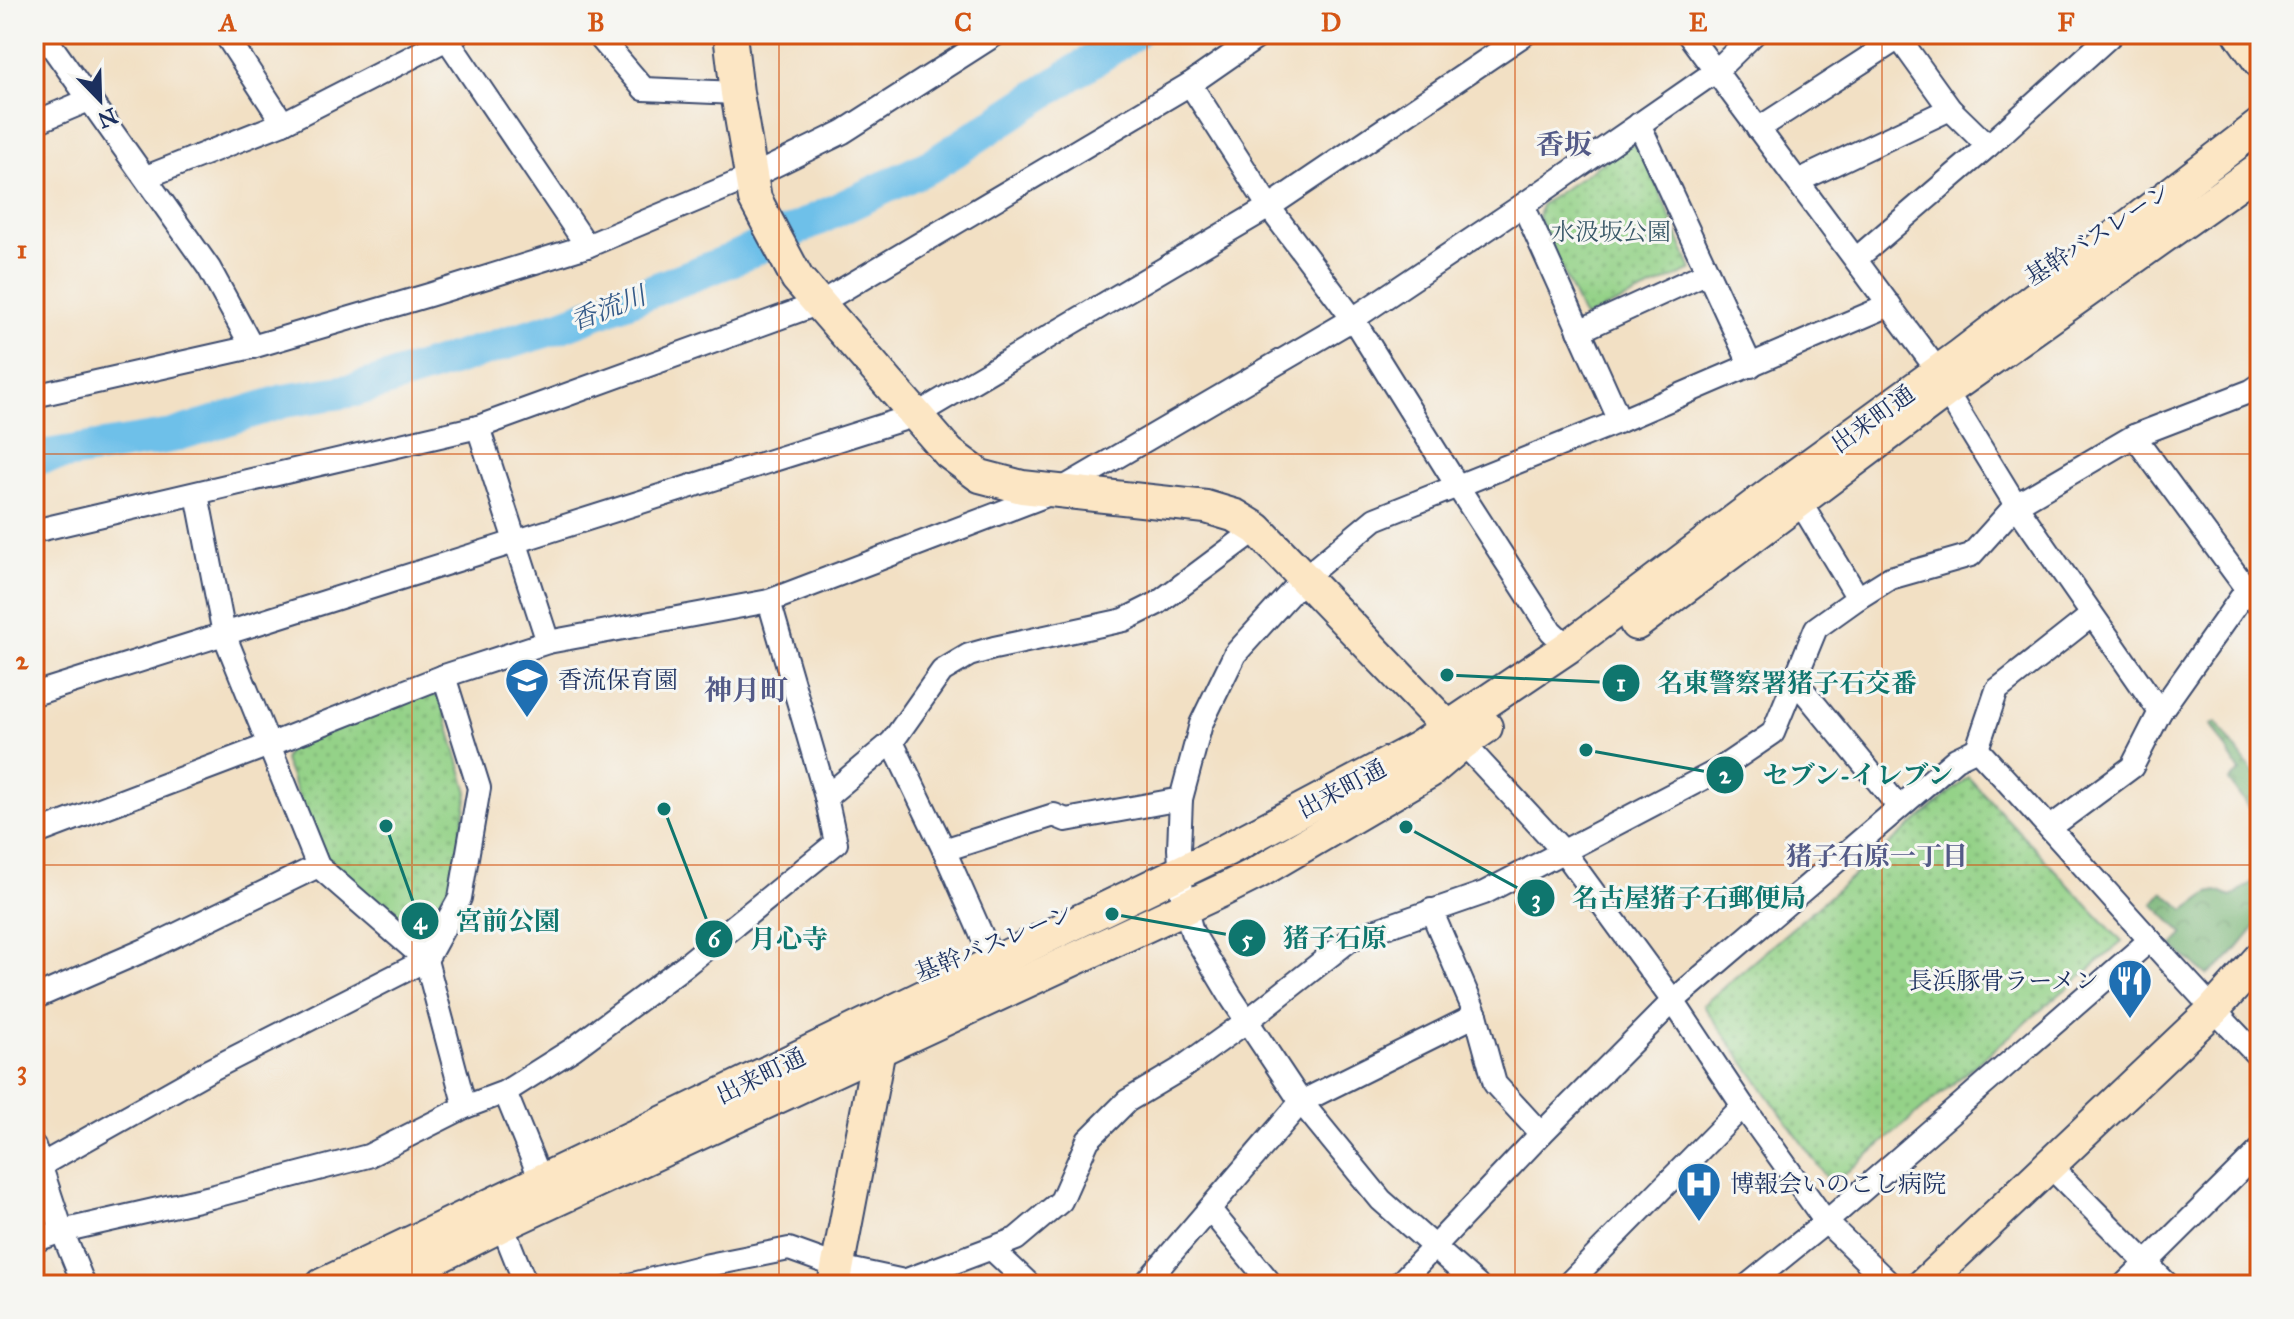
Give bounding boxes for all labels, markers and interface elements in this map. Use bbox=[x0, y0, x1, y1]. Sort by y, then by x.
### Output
text: A bbox=[217, 6, 237, 38]
text: B bbox=[587, 6, 605, 38]
text: C bbox=[954, 6, 972, 38]
text: D bbox=[1321, 6, 1341, 38]
text: E bbox=[1689, 6, 1708, 38]
text: F bbox=[2058, 6, 2075, 38]
north arrow bbox=[60, 60, 140, 140]
text: N bbox=[93, 102, 121, 134]
district label: 香坂 bbox=[1536, 127, 1592, 162]
street label: 基幹バスレーン bbox=[2020, 176, 2176, 292]
park label: 水汲坂公園 bbox=[1551, 217, 1671, 247]
text: 1 bbox=[17, 233, 27, 265]
water label: 香流川 bbox=[566, 278, 653, 337]
street label: 出来町通 bbox=[1825, 379, 1921, 459]
text: 2 bbox=[16, 644, 30, 676]
school or university icon: 香流保育園 bbox=[503, 656, 551, 719]
callout: 名東警察署猪子石交番 bbox=[1601, 658, 1933, 708]
place label: 香流保育園 bbox=[558, 665, 678, 695]
text: 名東警察署猪子石交番 bbox=[1657, 667, 1917, 699]
text: 1 bbox=[1616, 668, 1626, 698]
district label: 神月町 bbox=[704, 673, 788, 708]
callout: セブン-イレブン bbox=[1705, 750, 1970, 800]
street label: 出来町通 bbox=[1293, 753, 1391, 825]
text: セブン-イレブン bbox=[1763, 759, 1953, 791]
text: 2 bbox=[1719, 760, 1732, 790]
district label: 猪子石原一丁目 bbox=[1786, 840, 1968, 872]
callout: 名古屋猪子石郵便局 bbox=[1516, 873, 1822, 923]
text: 名古屋猪子石郵便局 bbox=[1572, 882, 1806, 914]
text: 3 bbox=[1531, 884, 1541, 914]
callout: 宮前公園 bbox=[400, 896, 576, 946]
street label: 基幹バスレーン bbox=[911, 898, 1077, 988]
text: 宮前公園 bbox=[456, 905, 560, 937]
text: 4 bbox=[413, 906, 428, 936]
callout: 猪子石原 bbox=[1227, 913, 1403, 963]
callout: 月心寺 bbox=[694, 914, 844, 964]
text: 猪子石原 bbox=[1283, 922, 1387, 954]
text: 月心寺 bbox=[750, 923, 828, 955]
text: 6 bbox=[708, 924, 722, 954]
text: 5 bbox=[1241, 924, 1253, 954]
restaurant icon: 長浜豚骨ラーメン bbox=[2106, 957, 2154, 1020]
place label: 長浜豚骨ラーメン bbox=[1908, 966, 2099, 996]
street label: 出来町通 bbox=[711, 1041, 811, 1111]
text: 3 bbox=[17, 1054, 27, 1086]
hospital icon: 博報会いのこし病院 bbox=[1675, 1160, 1723, 1223]
place label: 博報会いのこし病院 bbox=[1730, 1169, 1946, 1199]

